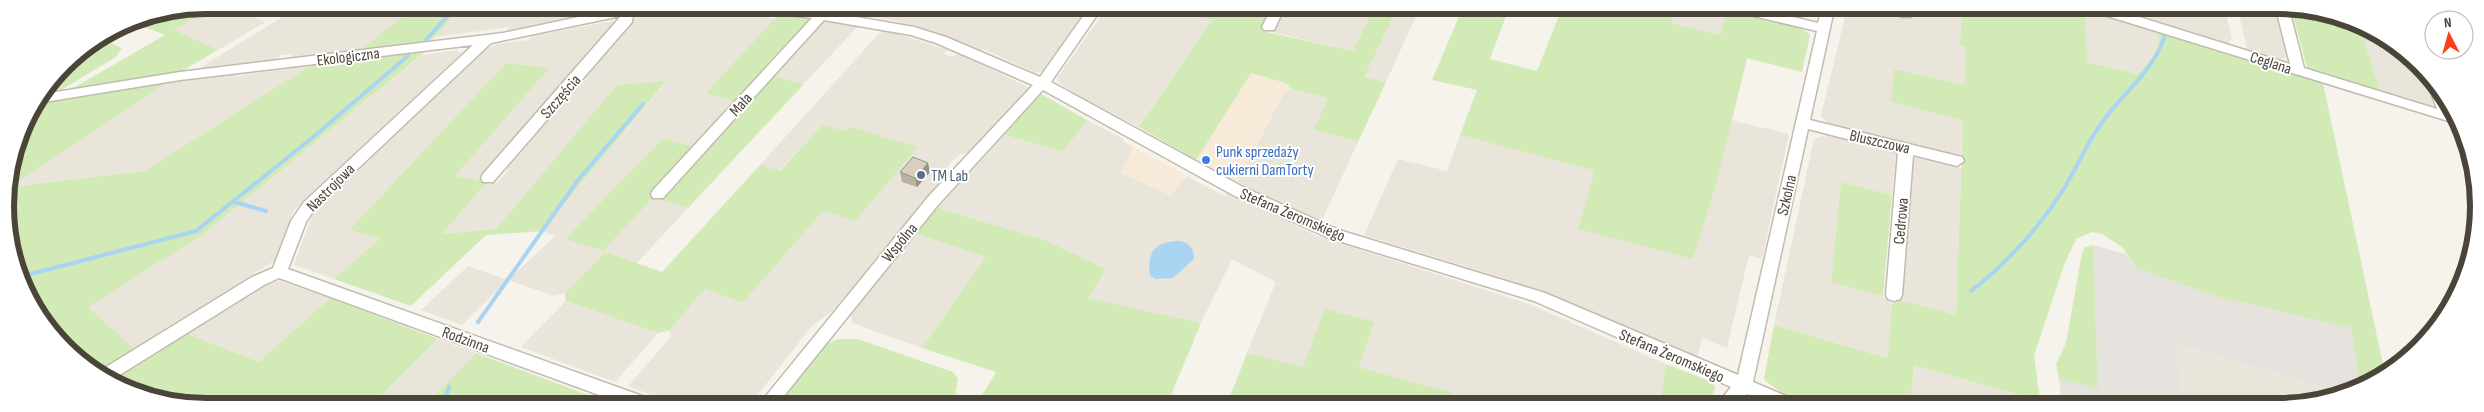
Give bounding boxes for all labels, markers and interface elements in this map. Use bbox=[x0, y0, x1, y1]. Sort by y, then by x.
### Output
north arrow bbox=[2424, 10, 2474, 60]
text: N bbox=[2443, 14, 2452, 31]
street label: Ekologiczna bbox=[316, 44, 381, 71]
street label: Ceglana bbox=[2247, 48, 2294, 79]
street label: Szczęścia bbox=[537, 71, 585, 123]
street label: Mała bbox=[726, 89, 756, 121]
street label: Bluszczowa bbox=[1848, 126, 1912, 159]
place label: Punk sprzedaży cukierni DamTorty bbox=[1216, 143, 1314, 180]
marker: Punk sprzedaży cukierni DamTorty bbox=[1200, 154, 1212, 166]
street label: Nastrojowa bbox=[303, 160, 359, 216]
place label: TM Lab bbox=[931, 167, 968, 186]
marker: TM Lab bbox=[915, 169, 927, 181]
street label: Szkolna bbox=[1774, 173, 1801, 217]
street label: Stefana Żeromskiego bbox=[1237, 185, 1348, 246]
street label: Cedrowa bbox=[1890, 197, 1913, 245]
street label: Wspólna bbox=[878, 220, 922, 266]
street label: Rodzinna bbox=[439, 323, 492, 358]
street label: Stefana Żeromskiego bbox=[1616, 326, 1727, 387]

